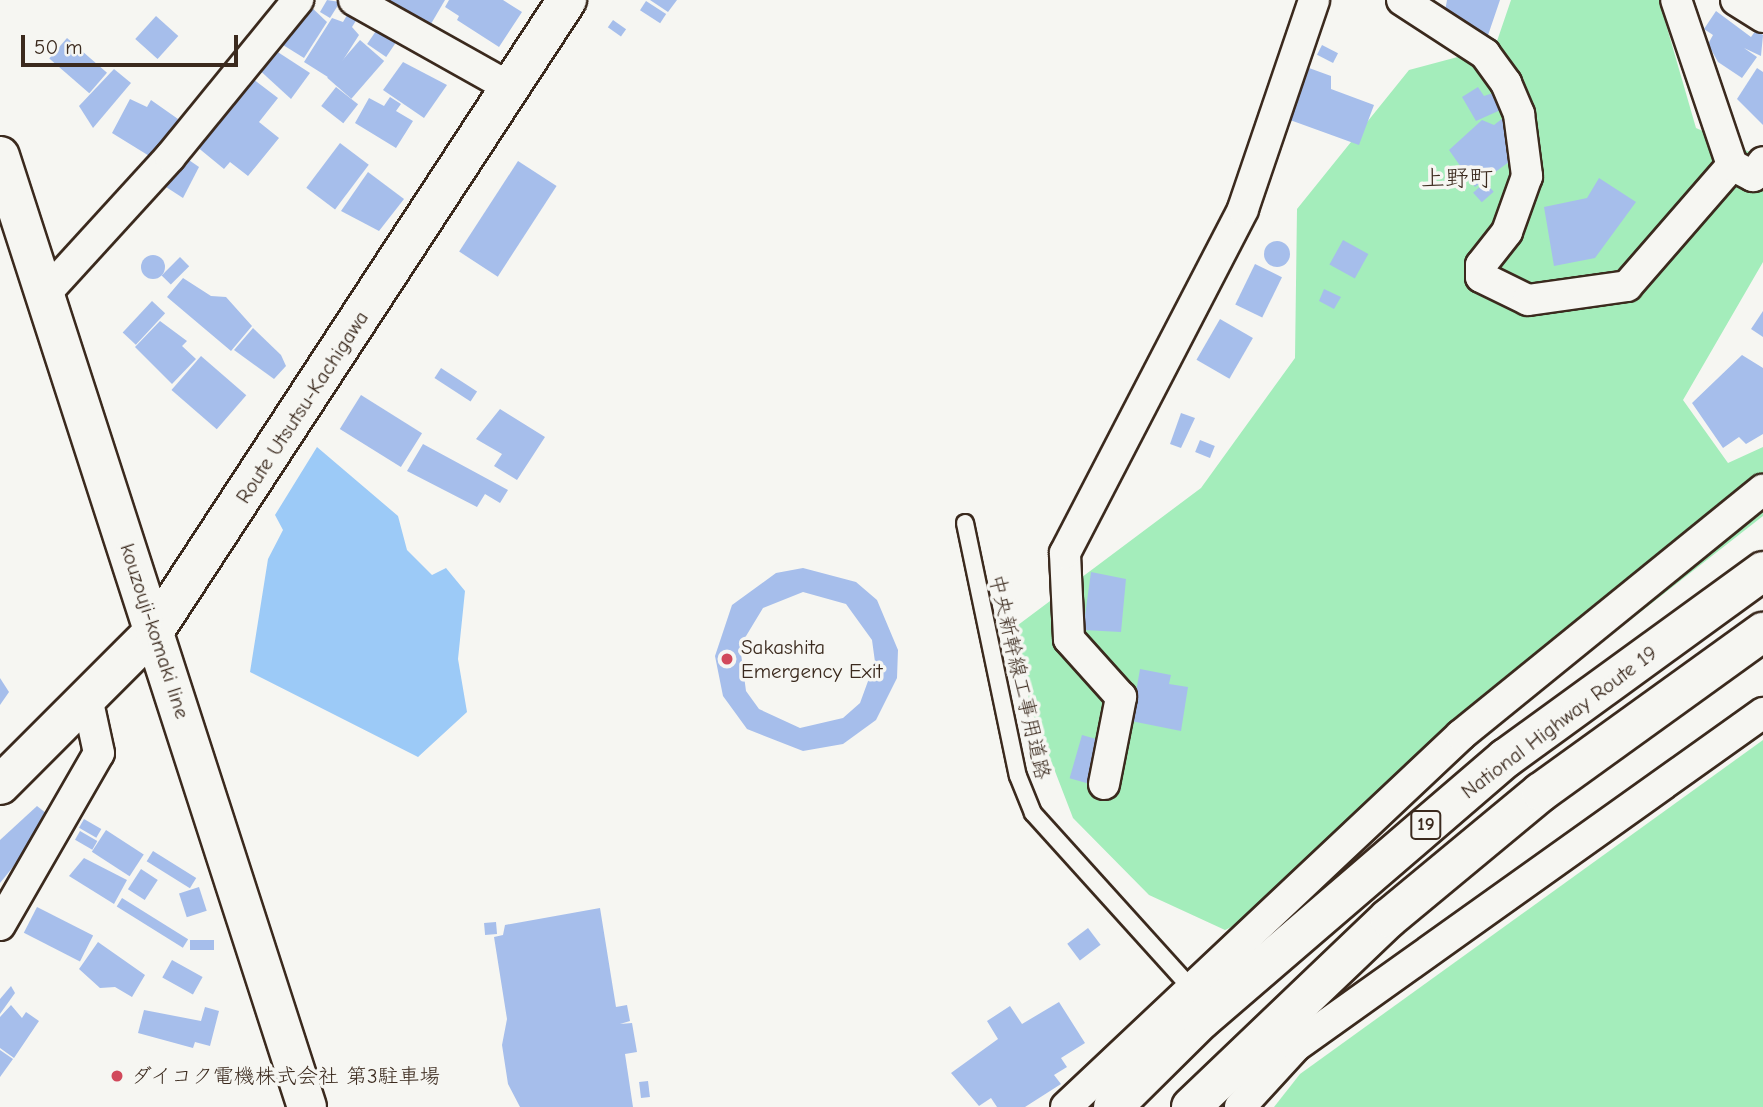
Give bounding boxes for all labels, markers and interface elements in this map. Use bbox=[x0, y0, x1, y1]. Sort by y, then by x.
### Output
scale bar bbox=[24, 21, 242, 65]
text: 50 m bbox=[34, 35, 83, 59]
district label: 上野町 bbox=[1421, 165, 1493, 193]
street label: Route Utsutsu-Kachigawa bbox=[230, 306, 374, 508]
street label: kouzouji-komaki line bbox=[115, 540, 195, 722]
street label: 中央新幹線工事用道路 bbox=[984, 572, 1056, 782]
place label: Sakashita Emergency Exit bbox=[741, 634, 882, 684]
street label: National Highway Route 19 bbox=[1456, 640, 1662, 804]
marker: Sakashita Emergency Exit bbox=[719, 651, 735, 667]
road number: 19 bbox=[1410, 810, 1442, 840]
place label: ダイコク電機株式会社 第3駐車場 bbox=[131, 1063, 443, 1089]
marker: ダイコク電機株式会社 第3駐車場 bbox=[109, 1068, 125, 1084]

